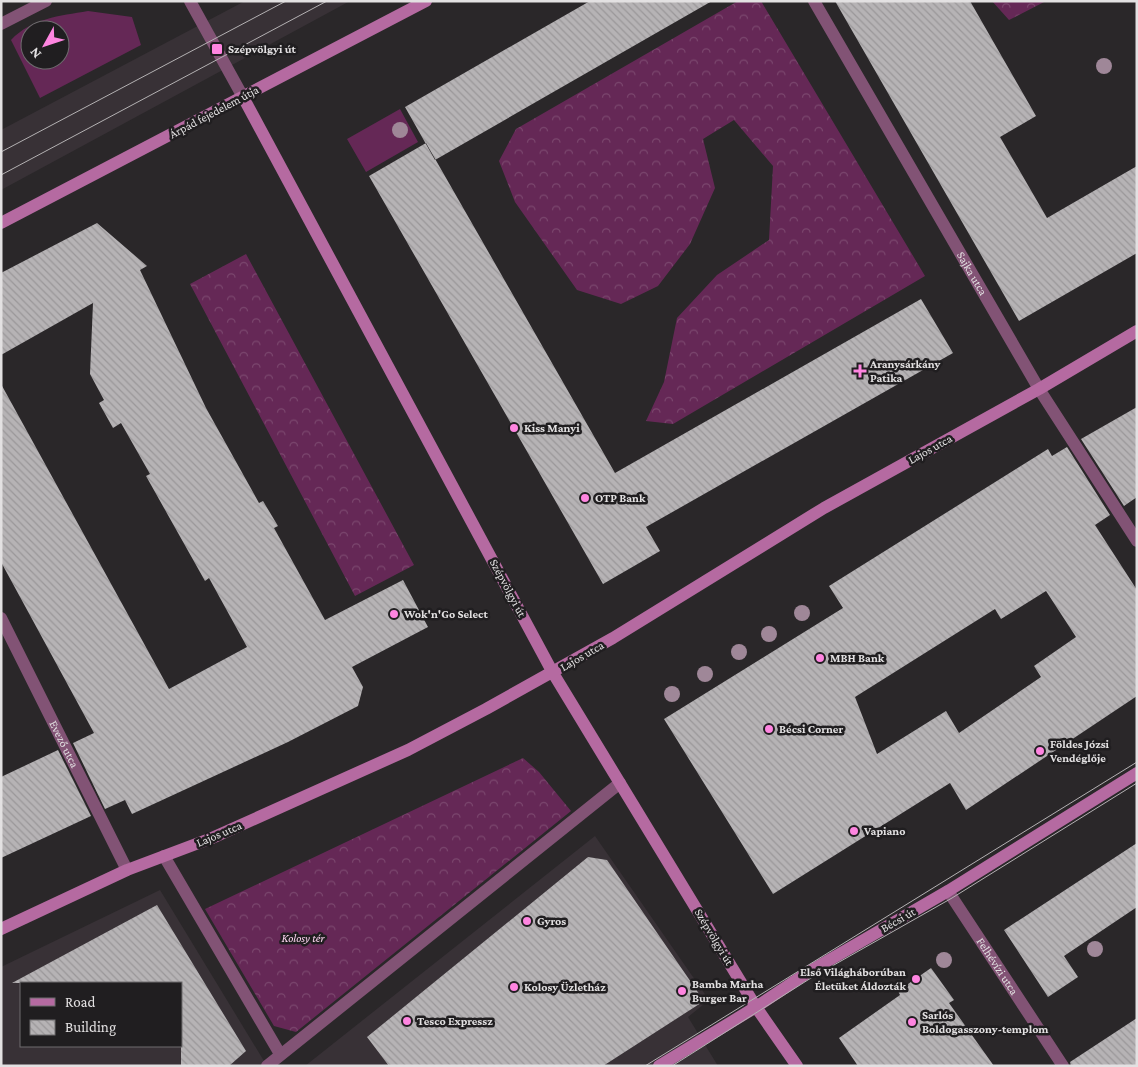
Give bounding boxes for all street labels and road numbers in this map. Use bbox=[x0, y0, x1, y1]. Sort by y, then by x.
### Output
street label: Árpád fejedelem útja bbox=[167, 82, 261, 141]
street label: Sajka utca bbox=[954, 249, 990, 298]
street label: Lajos utca bbox=[906, 431, 955, 467]
street label: Szépvölgyi út bbox=[487, 557, 530, 620]
street label: Lajos utca bbox=[558, 638, 607, 674]
street label: Evező utca bbox=[46, 718, 82, 770]
street label: Lajos utca bbox=[194, 818, 244, 850]
street label: Bécsi út bbox=[878, 904, 919, 935]
street label: Szépvölgyi út bbox=[692, 906, 737, 969]
street label: Felhévízi utca bbox=[974, 935, 1022, 998]

